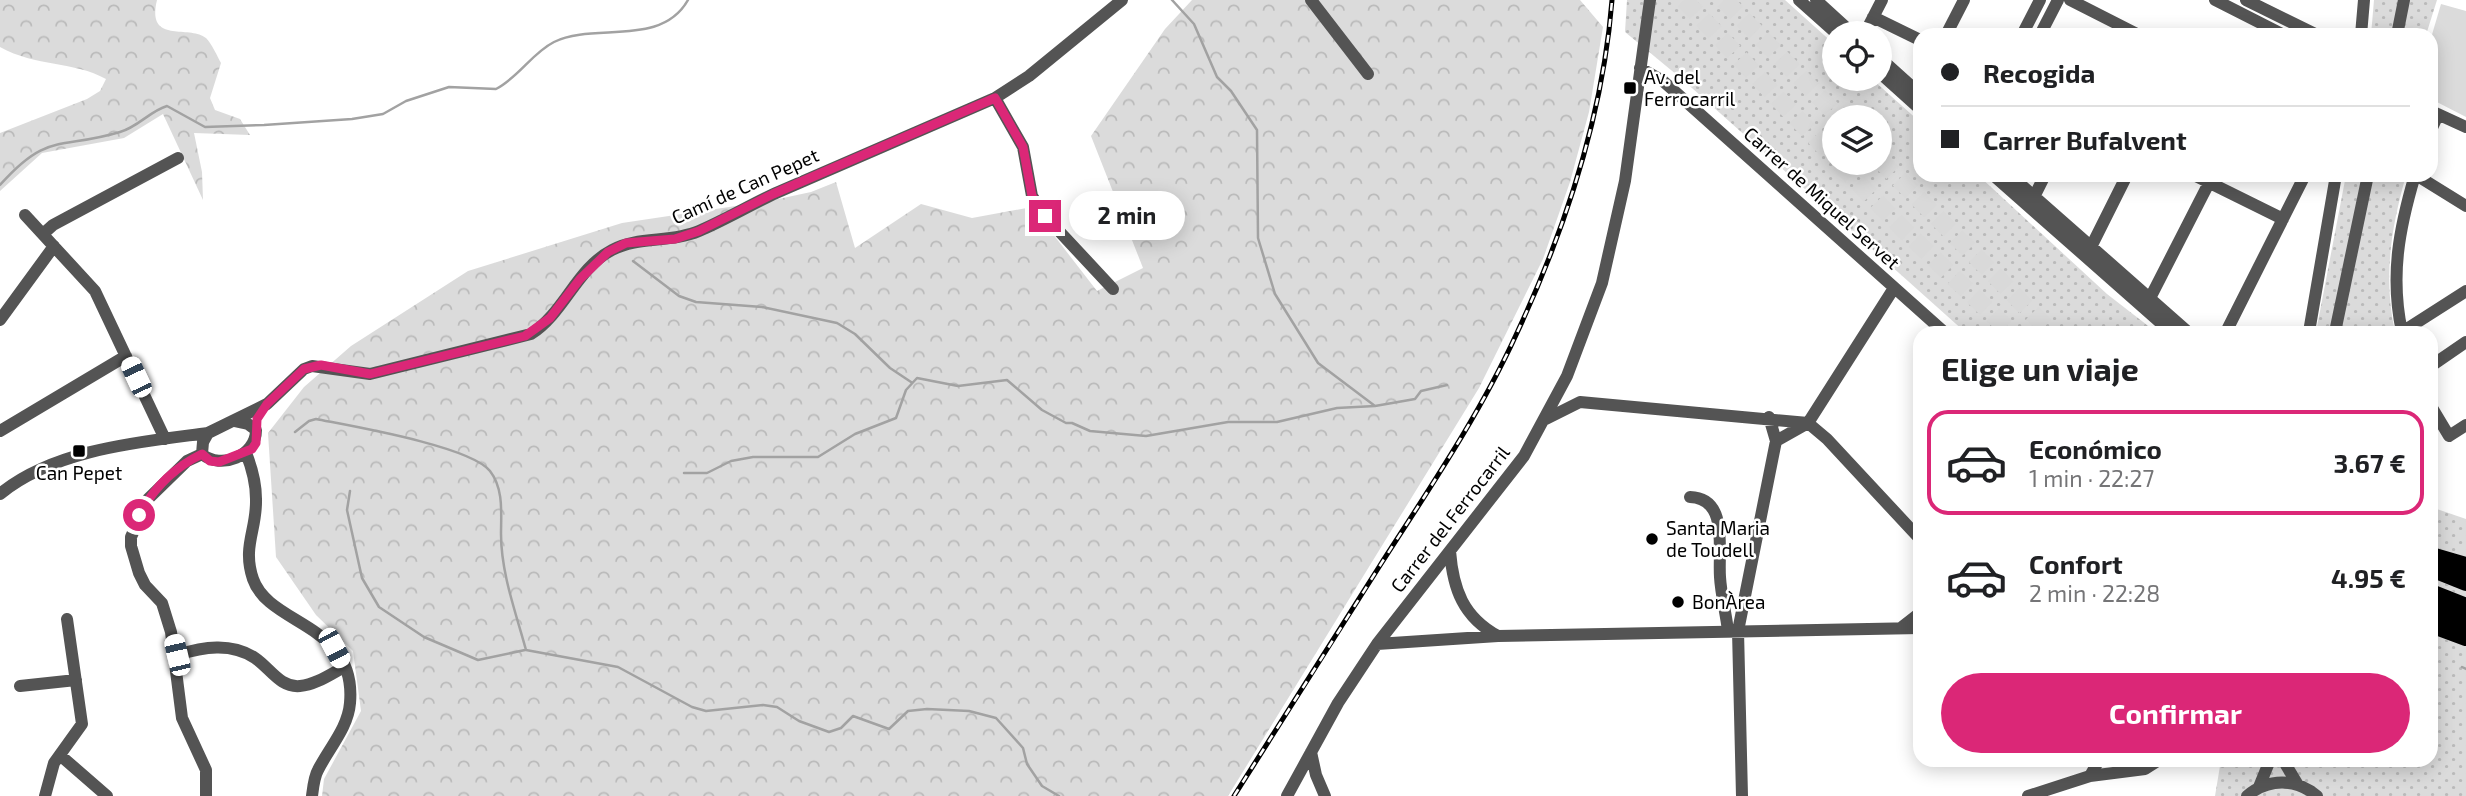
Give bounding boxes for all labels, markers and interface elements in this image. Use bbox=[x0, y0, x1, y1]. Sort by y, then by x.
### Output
map controls bbox=[1822, 21, 1892, 175]
button: locate bbox=[1822, 21, 1892, 91]
text: Recogida bbox=[1983, 57, 2095, 88]
place label: Av. del Ferrocarril bbox=[1644, 65, 1736, 110]
marker: Av. del Ferrocarril bbox=[1622, 80, 1638, 96]
button: layers bbox=[1822, 105, 1892, 175]
street label: Carrer de Miquel Servet bbox=[1740, 122, 1905, 274]
text: Carrer Bufalvent bbox=[1983, 124, 2187, 155]
street label: Camí de Can Pepet bbox=[668, 143, 822, 228]
callout: 2 min bbox=[1070, 192, 1185, 241]
route end bbox=[1029, 200, 1061, 232]
text: 2 min bbox=[1098, 201, 1156, 229]
text: Elige un viaje bbox=[1941, 349, 2139, 387]
car bbox=[118, 354, 155, 400]
icon: car bbox=[1945, 431, 2008, 494]
text: Económico bbox=[2029, 433, 2162, 464]
street label: Carrer del Ferrocarril bbox=[1385, 441, 1514, 597]
marker: Can Pepet bbox=[71, 443, 87, 459]
text: 3.67 € bbox=[2334, 447, 2406, 478]
place label: Can Pepet bbox=[36, 461, 122, 484]
text: 1 min · 22:27 bbox=[2029, 464, 2154, 492]
route start bbox=[123, 499, 155, 531]
place label: Santa Maria de Toudell bbox=[1666, 516, 1770, 561]
marker: Santa Maria de Toudell bbox=[1644, 531, 1660, 547]
icon: car bbox=[1945, 546, 2008, 609]
text: Confort bbox=[2029, 548, 2123, 579]
text: 4.95 € bbox=[2331, 562, 2406, 593]
text: 2 min · 22:28 bbox=[2029, 579, 2160, 607]
place label: BonÀrea bbox=[1692, 590, 1765, 613]
marker: BonÀrea bbox=[1670, 594, 1686, 610]
car bbox=[315, 625, 354, 671]
car bbox=[163, 632, 192, 678]
button: Confirmar bbox=[1941, 673, 2410, 753]

